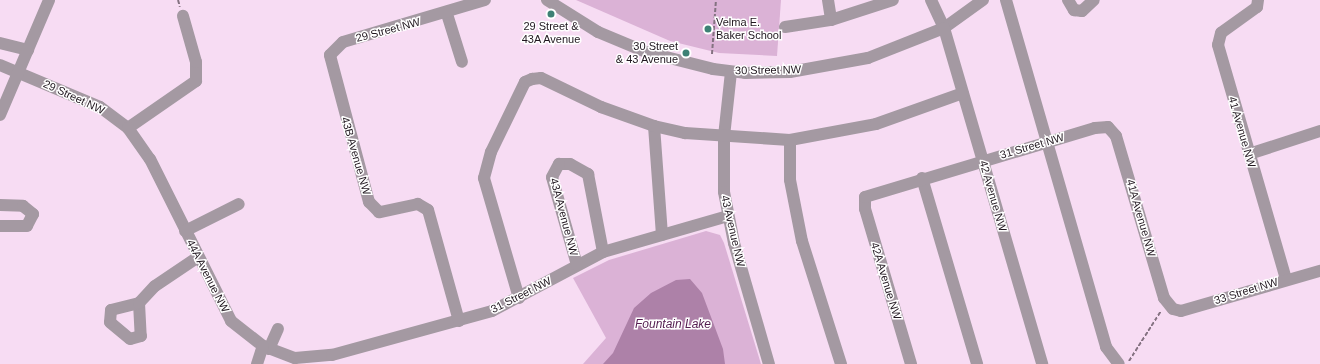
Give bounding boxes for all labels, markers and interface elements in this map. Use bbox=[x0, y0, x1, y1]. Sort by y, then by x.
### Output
marker: 29 Street & 43A Avenue bbox=[546, 9, 556, 19]
street label: 29 Street NW bbox=[354, 15, 422, 45]
place label: Velma E. Baker School bbox=[716, 16, 781, 42]
place label: 29 Street & 43A Avenue bbox=[521, 20, 581, 46]
marker: Velma E. Baker School bbox=[703, 24, 713, 34]
place label: 30 Street & 43 Avenue bbox=[615, 40, 678, 66]
marker: 30 Street & 43 Avenue bbox=[681, 48, 691, 58]
street label: 30 Street NW bbox=[735, 63, 801, 77]
street label: 29 Street NW bbox=[41, 77, 107, 117]
street label: 41 Avenue NW bbox=[1225, 95, 1259, 169]
street label: 43B Avenue NW bbox=[338, 115, 374, 197]
street label: 31 Street NW bbox=[998, 131, 1066, 161]
street label: 42 Avenue NW bbox=[976, 159, 1010, 233]
street label: 43A Avenue NW bbox=[547, 176, 581, 258]
street label: 41A Avenue NW bbox=[1123, 177, 1159, 259]
street label: 43 Avenue NW bbox=[718, 194, 748, 268]
street label: 44A Avenue NW bbox=[184, 237, 232, 315]
street label: 42A Avenue NW bbox=[868, 240, 904, 322]
street label: 31 Street NW bbox=[489, 274, 553, 316]
street label: 33 Street NW bbox=[1213, 275, 1279, 307]
water label: Fountain Lake bbox=[635, 318, 711, 332]

